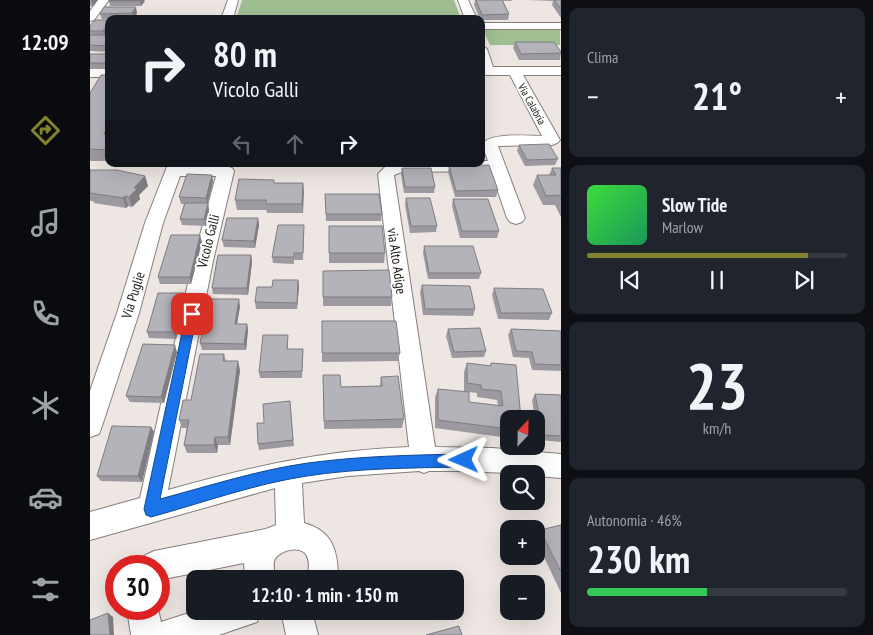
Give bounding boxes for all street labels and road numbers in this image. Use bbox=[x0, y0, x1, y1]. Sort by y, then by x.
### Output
street label: Via Calabria bbox=[514, 80, 549, 127]
street label: Vicolo Galli bbox=[192, 212, 223, 271]
street label: via Alto Adige bbox=[383, 227, 411, 295]
street label: Via Puglie bbox=[117, 269, 149, 322]

